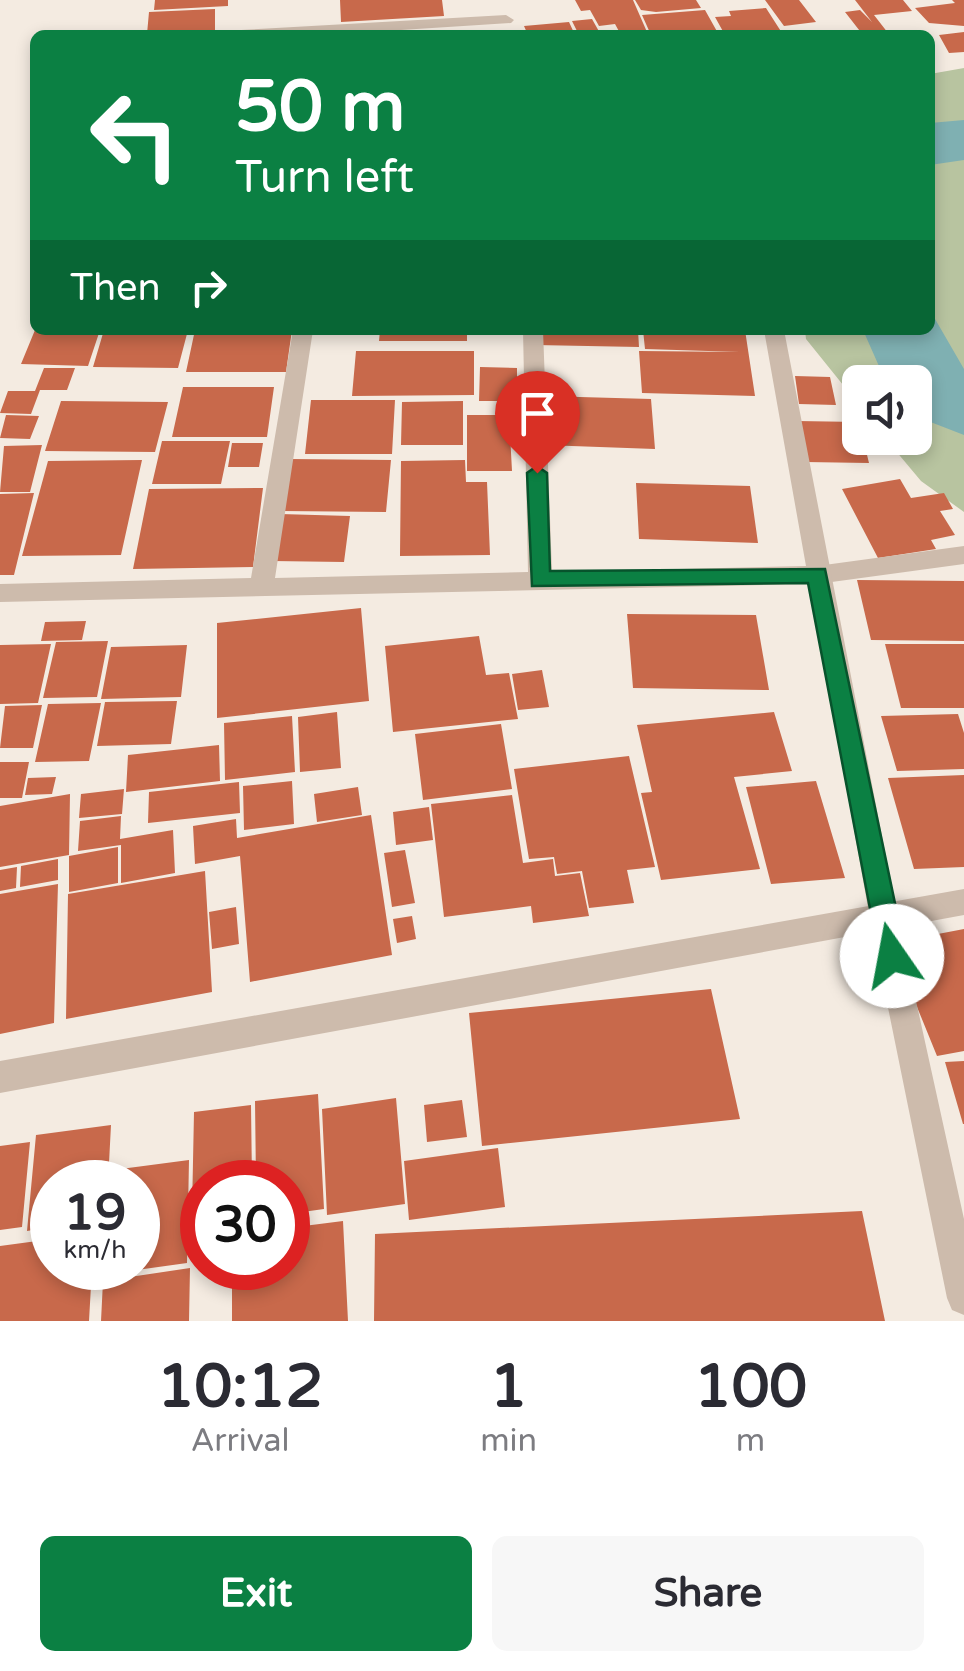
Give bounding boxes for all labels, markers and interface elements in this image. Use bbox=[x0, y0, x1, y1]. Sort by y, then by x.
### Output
text: 50 m bbox=[235, 66, 405, 150]
icon: left bbox=[70, 70, 200, 200]
text: Turn left bbox=[235, 151, 414, 205]
icon: right bbox=[181, 260, 236, 315]
text: Then bbox=[70, 265, 161, 311]
map controls bbox=[842, 365, 932, 455]
button: sound bbox=[842, 365, 932, 455]
pin bbox=[495, 371, 580, 474]
icon: arrive bbox=[510, 386, 565, 441]
position arrow bbox=[840, 904, 944, 1008]
speed limit sign: 30 bbox=[180, 1160, 310, 1290]
text: 19 bbox=[64, 1183, 126, 1243]
text: km/h bbox=[64, 1235, 126, 1265]
text: 10:12 bbox=[157, 1351, 323, 1423]
text: 1 bbox=[490, 1351, 527, 1423]
text: 100 bbox=[694, 1351, 807, 1423]
text: Arrival bbox=[191, 1422, 290, 1460]
text: min bbox=[480, 1422, 537, 1460]
text: m bbox=[736, 1422, 765, 1460]
button: Exit bbox=[40, 1536, 472, 1651]
button: Share bbox=[492, 1536, 924, 1651]

